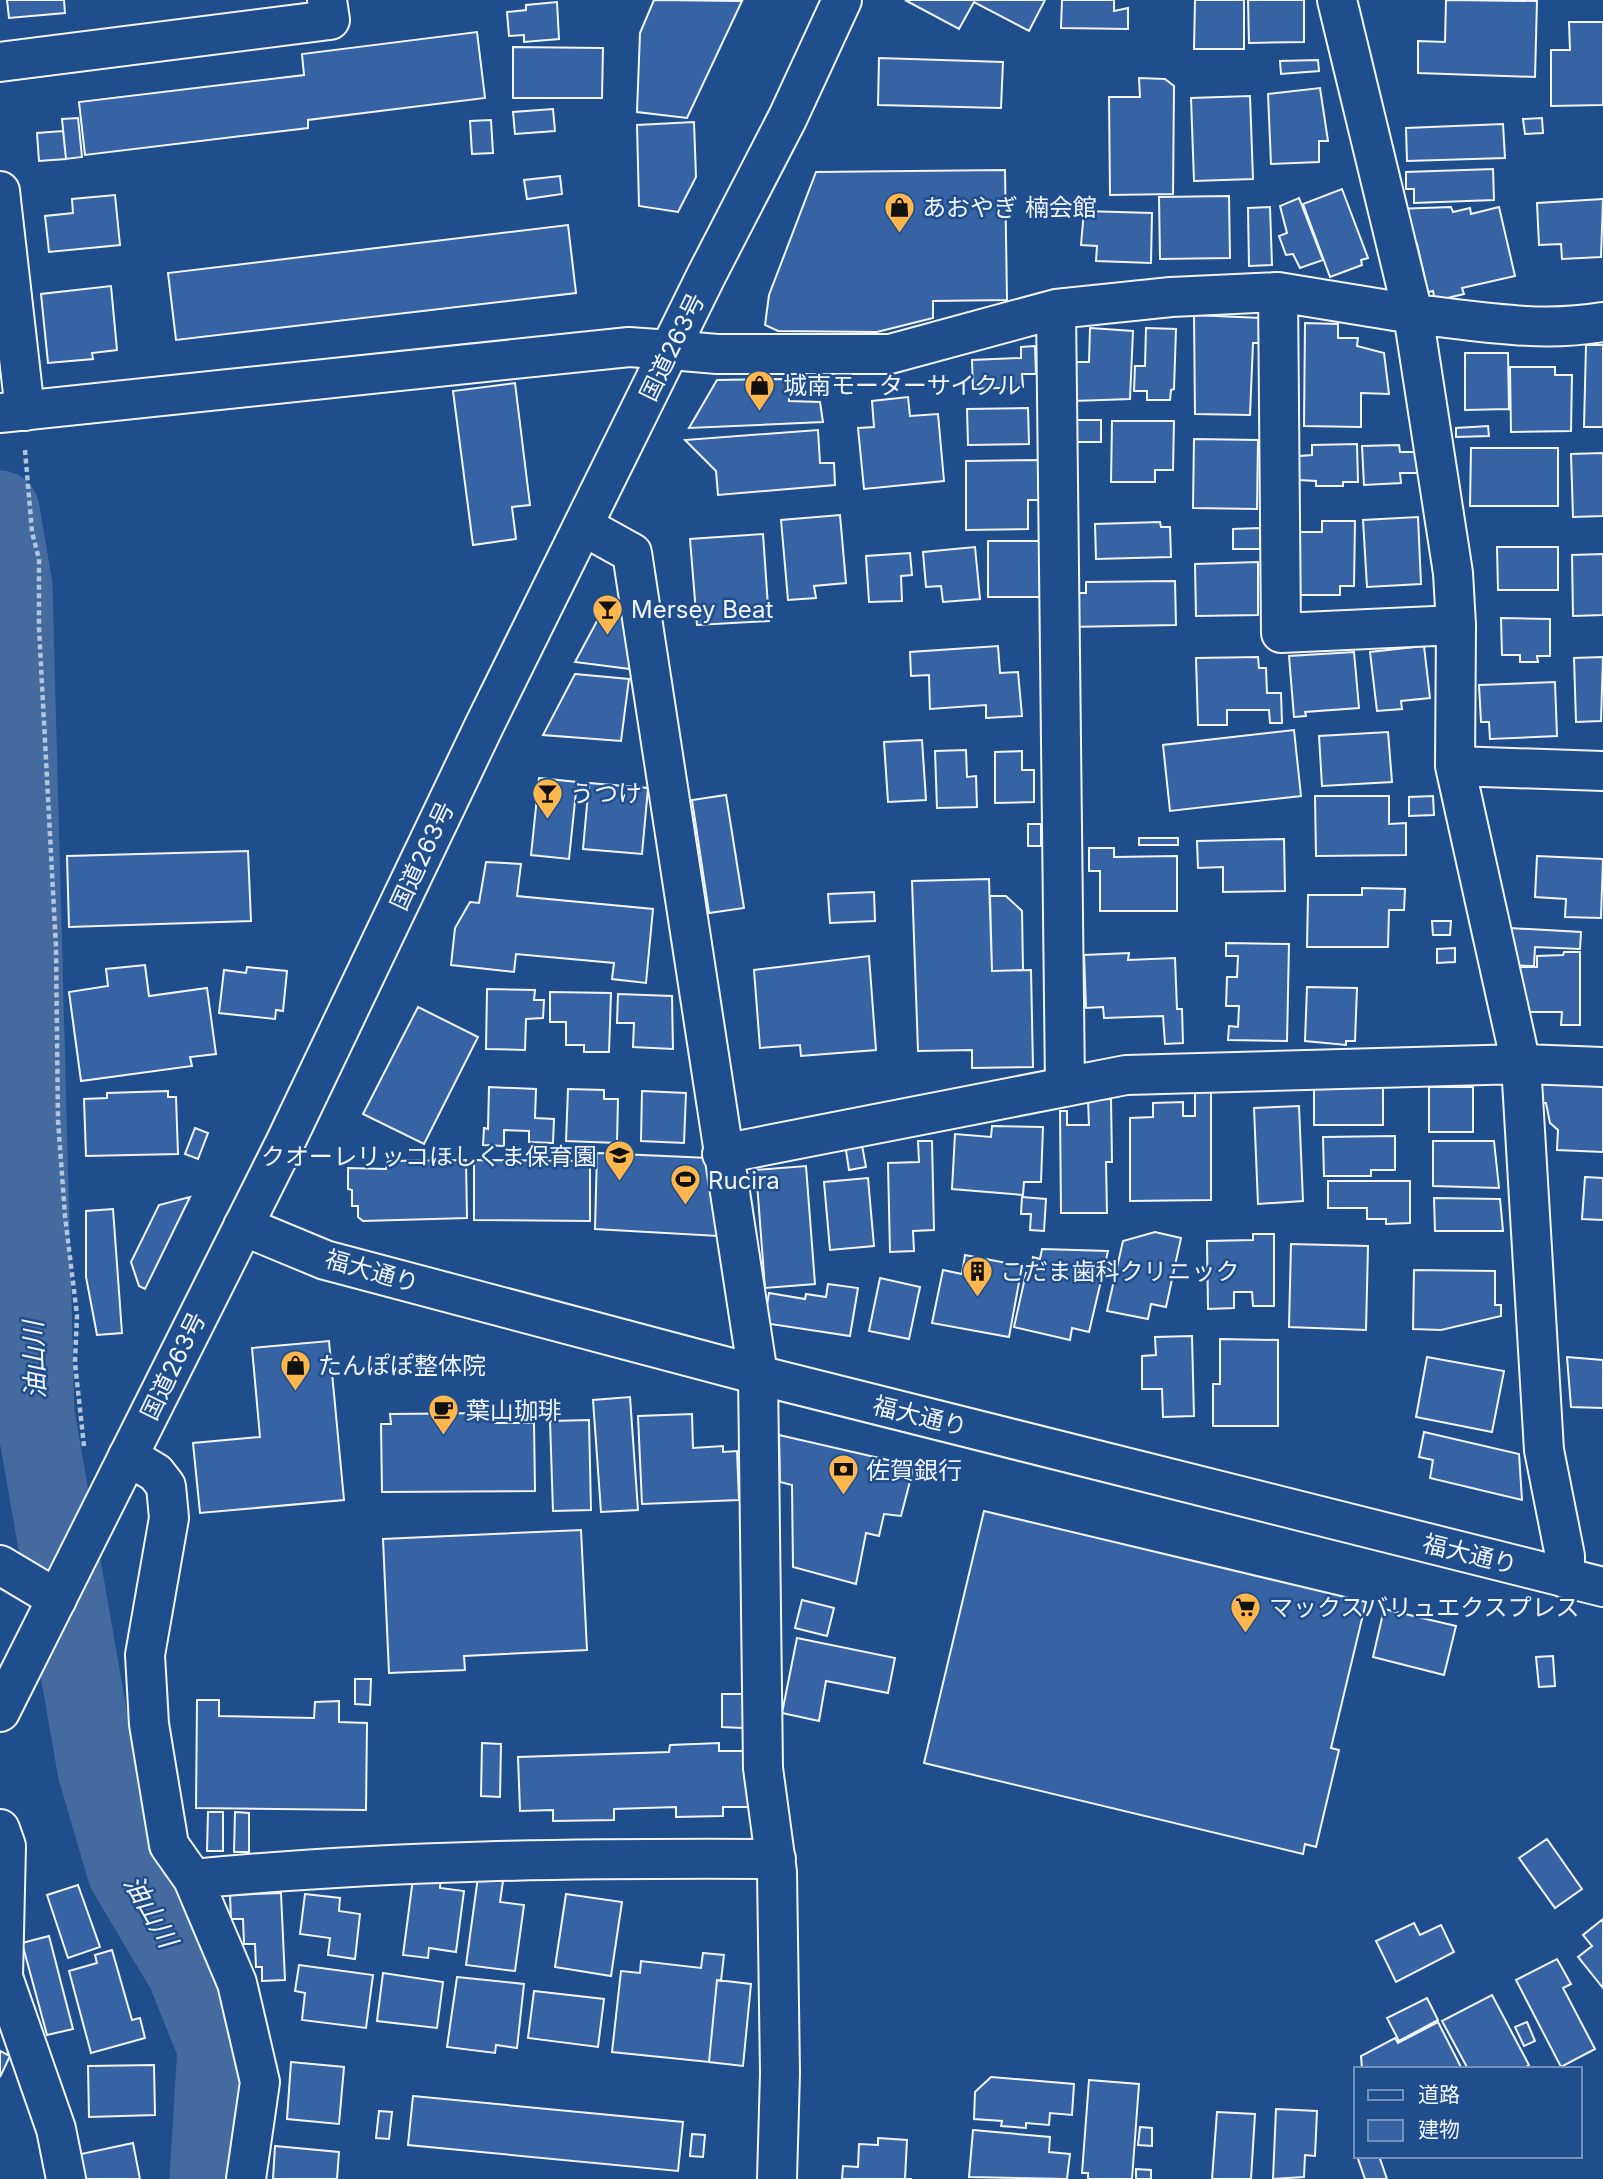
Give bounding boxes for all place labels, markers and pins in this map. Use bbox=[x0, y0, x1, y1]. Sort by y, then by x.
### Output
shop icon: あおやぎ 楠会館 bbox=[882, 190, 916, 234]
place label: あおやぎ 楠会館 bbox=[922, 193, 1097, 222]
shop icon: 城南モーターサイクル bbox=[743, 368, 777, 412]
place label: 城南モーターサイクル bbox=[783, 371, 1021, 400]
bar icon: Mersey Beat bbox=[591, 592, 625, 636]
place label: Mersey Beat bbox=[631, 595, 774, 624]
bar icon: うつけ bbox=[530, 776, 564, 820]
place label: うつけ bbox=[570, 779, 642, 808]
school or university icon: クオーレリッコほしくま保育園 bbox=[603, 1139, 637, 1183]
place label: クオーレリッコほしくま保育園 bbox=[261, 1142, 597, 1171]
sports icon: Rucira bbox=[668, 1163, 702, 1207]
place label: Rucira bbox=[708, 1166, 780, 1195]
building icon: こだま歯科クリニック bbox=[960, 1254, 994, 1298]
place label: こだま歯科クリニック bbox=[1000, 1257, 1240, 1286]
shop icon: たんぽぽ整体院 bbox=[278, 1348, 312, 1392]
place label: たんぽぽ整体院 bbox=[318, 1351, 486, 1380]
cafe icon: 葉山珈琲 bbox=[426, 1393, 460, 1437]
place label: 葉山珈琲 bbox=[466, 1396, 562, 1425]
bank icon: 佐賀銀行 bbox=[826, 1453, 860, 1497]
place label: 佐賀銀行 bbox=[866, 1456, 962, 1485]
supermarket icon: マックスバリュエクスプレス bbox=[1229, 1590, 1263, 1634]
place label: マックスバリュエクスプレス bbox=[1269, 1593, 1580, 1622]

